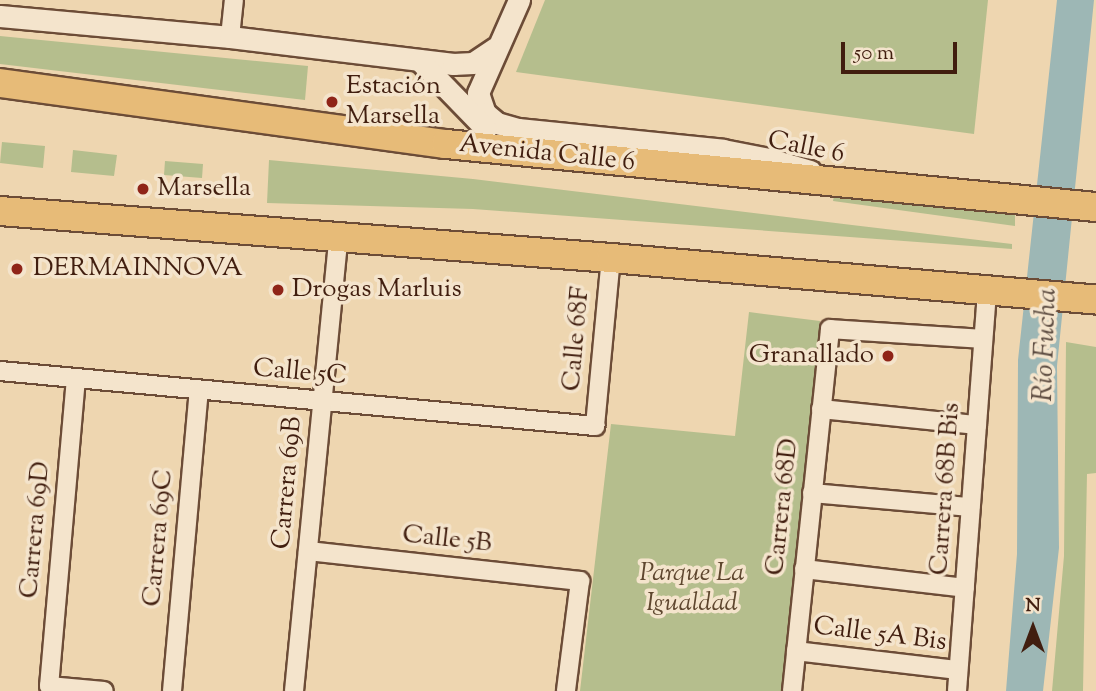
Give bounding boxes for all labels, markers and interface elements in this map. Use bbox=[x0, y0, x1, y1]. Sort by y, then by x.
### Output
scale bar bbox=[844, 28, 960, 72]
text: 50 m bbox=[854, 39, 894, 69]
place label: Estación Marsella bbox=[346, 71, 441, 132]
marker: Estación Marsella bbox=[324, 94, 340, 110]
street label: Calle 6 bbox=[765, 125, 847, 171]
street label: Avenida Calle 6 bbox=[457, 129, 637, 179]
place label: Marsella bbox=[157, 173, 251, 205]
marker: Marsella bbox=[135, 181, 151, 197]
place label: DERMAINNOVA bbox=[33, 253, 243, 285]
marker: DERMAINNOVA bbox=[7, 259, 27, 279]
place label: Drogas Marluis bbox=[292, 274, 462, 306]
marker: Drogas Marluis bbox=[270, 282, 286, 298]
street label: Calle 68F bbox=[557, 285, 597, 393]
water label: Río Fucha bbox=[1027, 288, 1065, 402]
place label: Granallado bbox=[749, 340, 874, 372]
marker: Granallado bbox=[880, 348, 896, 364]
street label: Calle 5C bbox=[252, 353, 348, 393]
street label: Carrera 68B Bis bbox=[924, 402, 968, 576]
street label: Carrera 69B bbox=[267, 415, 309, 551]
street label: Carrera 68D bbox=[760, 437, 806, 577]
street label: Carrera 69D bbox=[14, 460, 58, 600]
street label: Carrera 69C bbox=[137, 468, 181, 608]
street label: Calle 5B bbox=[401, 520, 493, 560]
park label: Parque La Igualdad bbox=[639, 558, 745, 620]
north arrow bbox=[998, 593, 1068, 663]
text: N bbox=[1025, 593, 1041, 620]
street label: Calle 5A Bis bbox=[812, 611, 948, 659]

